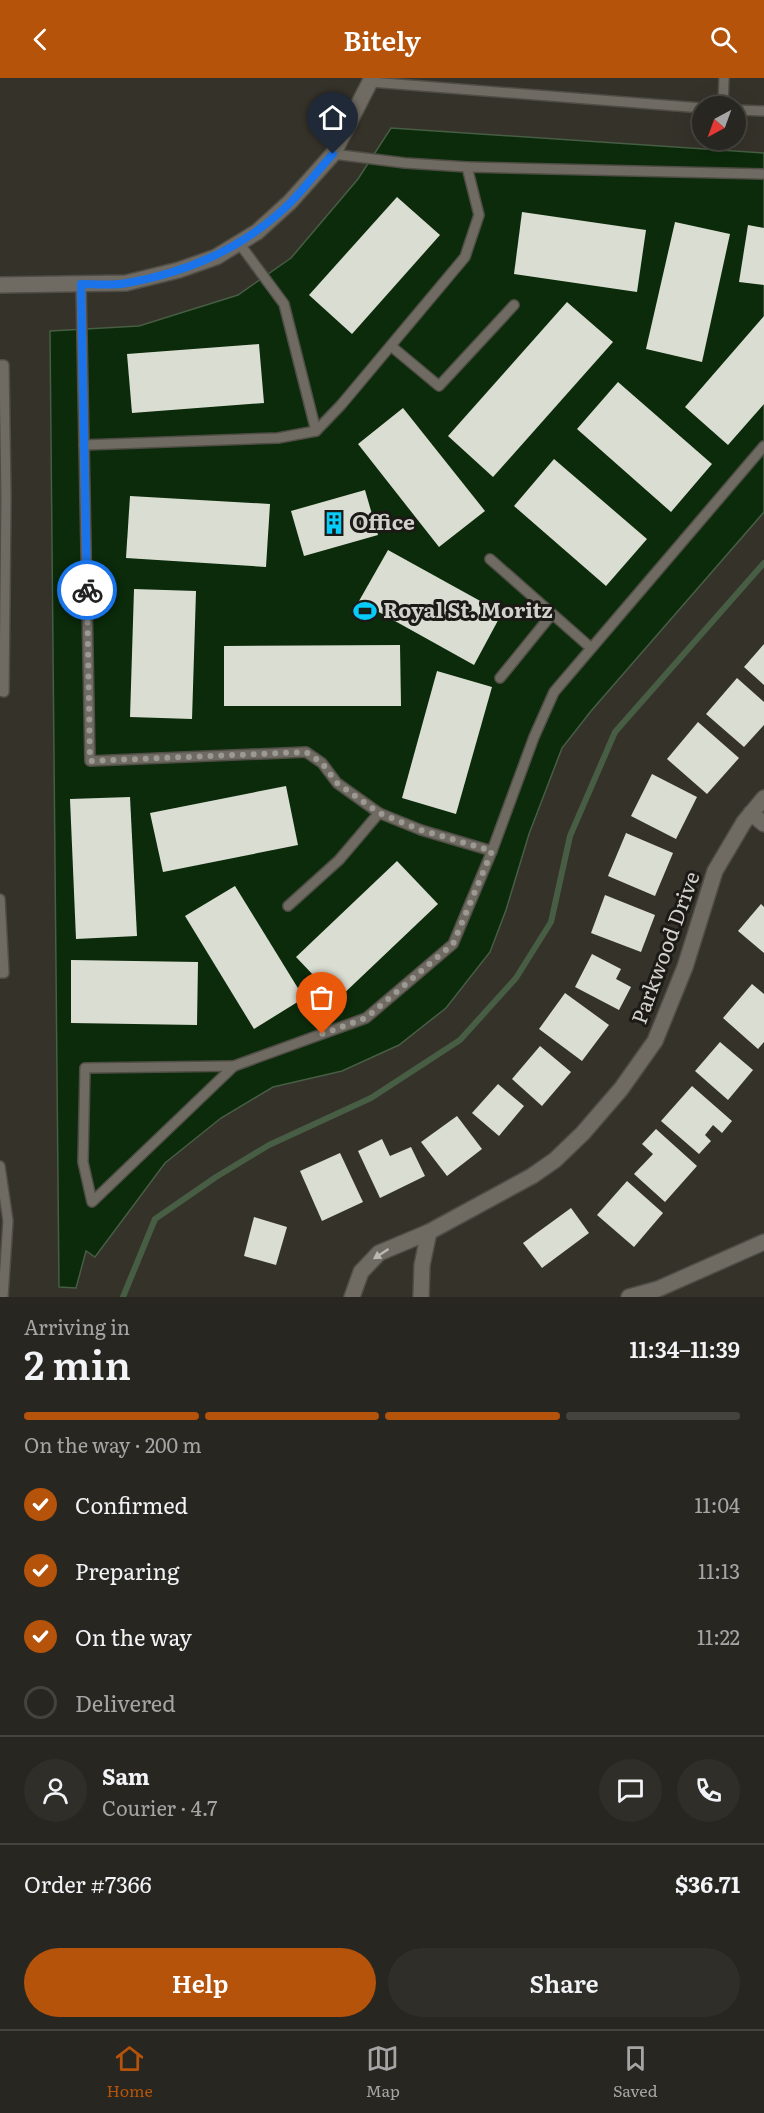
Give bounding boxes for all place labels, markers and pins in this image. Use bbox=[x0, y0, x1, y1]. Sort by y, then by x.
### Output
pin bbox=[307, 92, 358, 154]
place label: Office bbox=[352, 505, 415, 536]
building icon: Office bbox=[321, 510, 347, 536]
place label: Royal St. Moritz bbox=[383, 593, 553, 624]
sports icon: Royal St. Moritz bbox=[352, 598, 378, 624]
pin bbox=[296, 972, 347, 1034]

